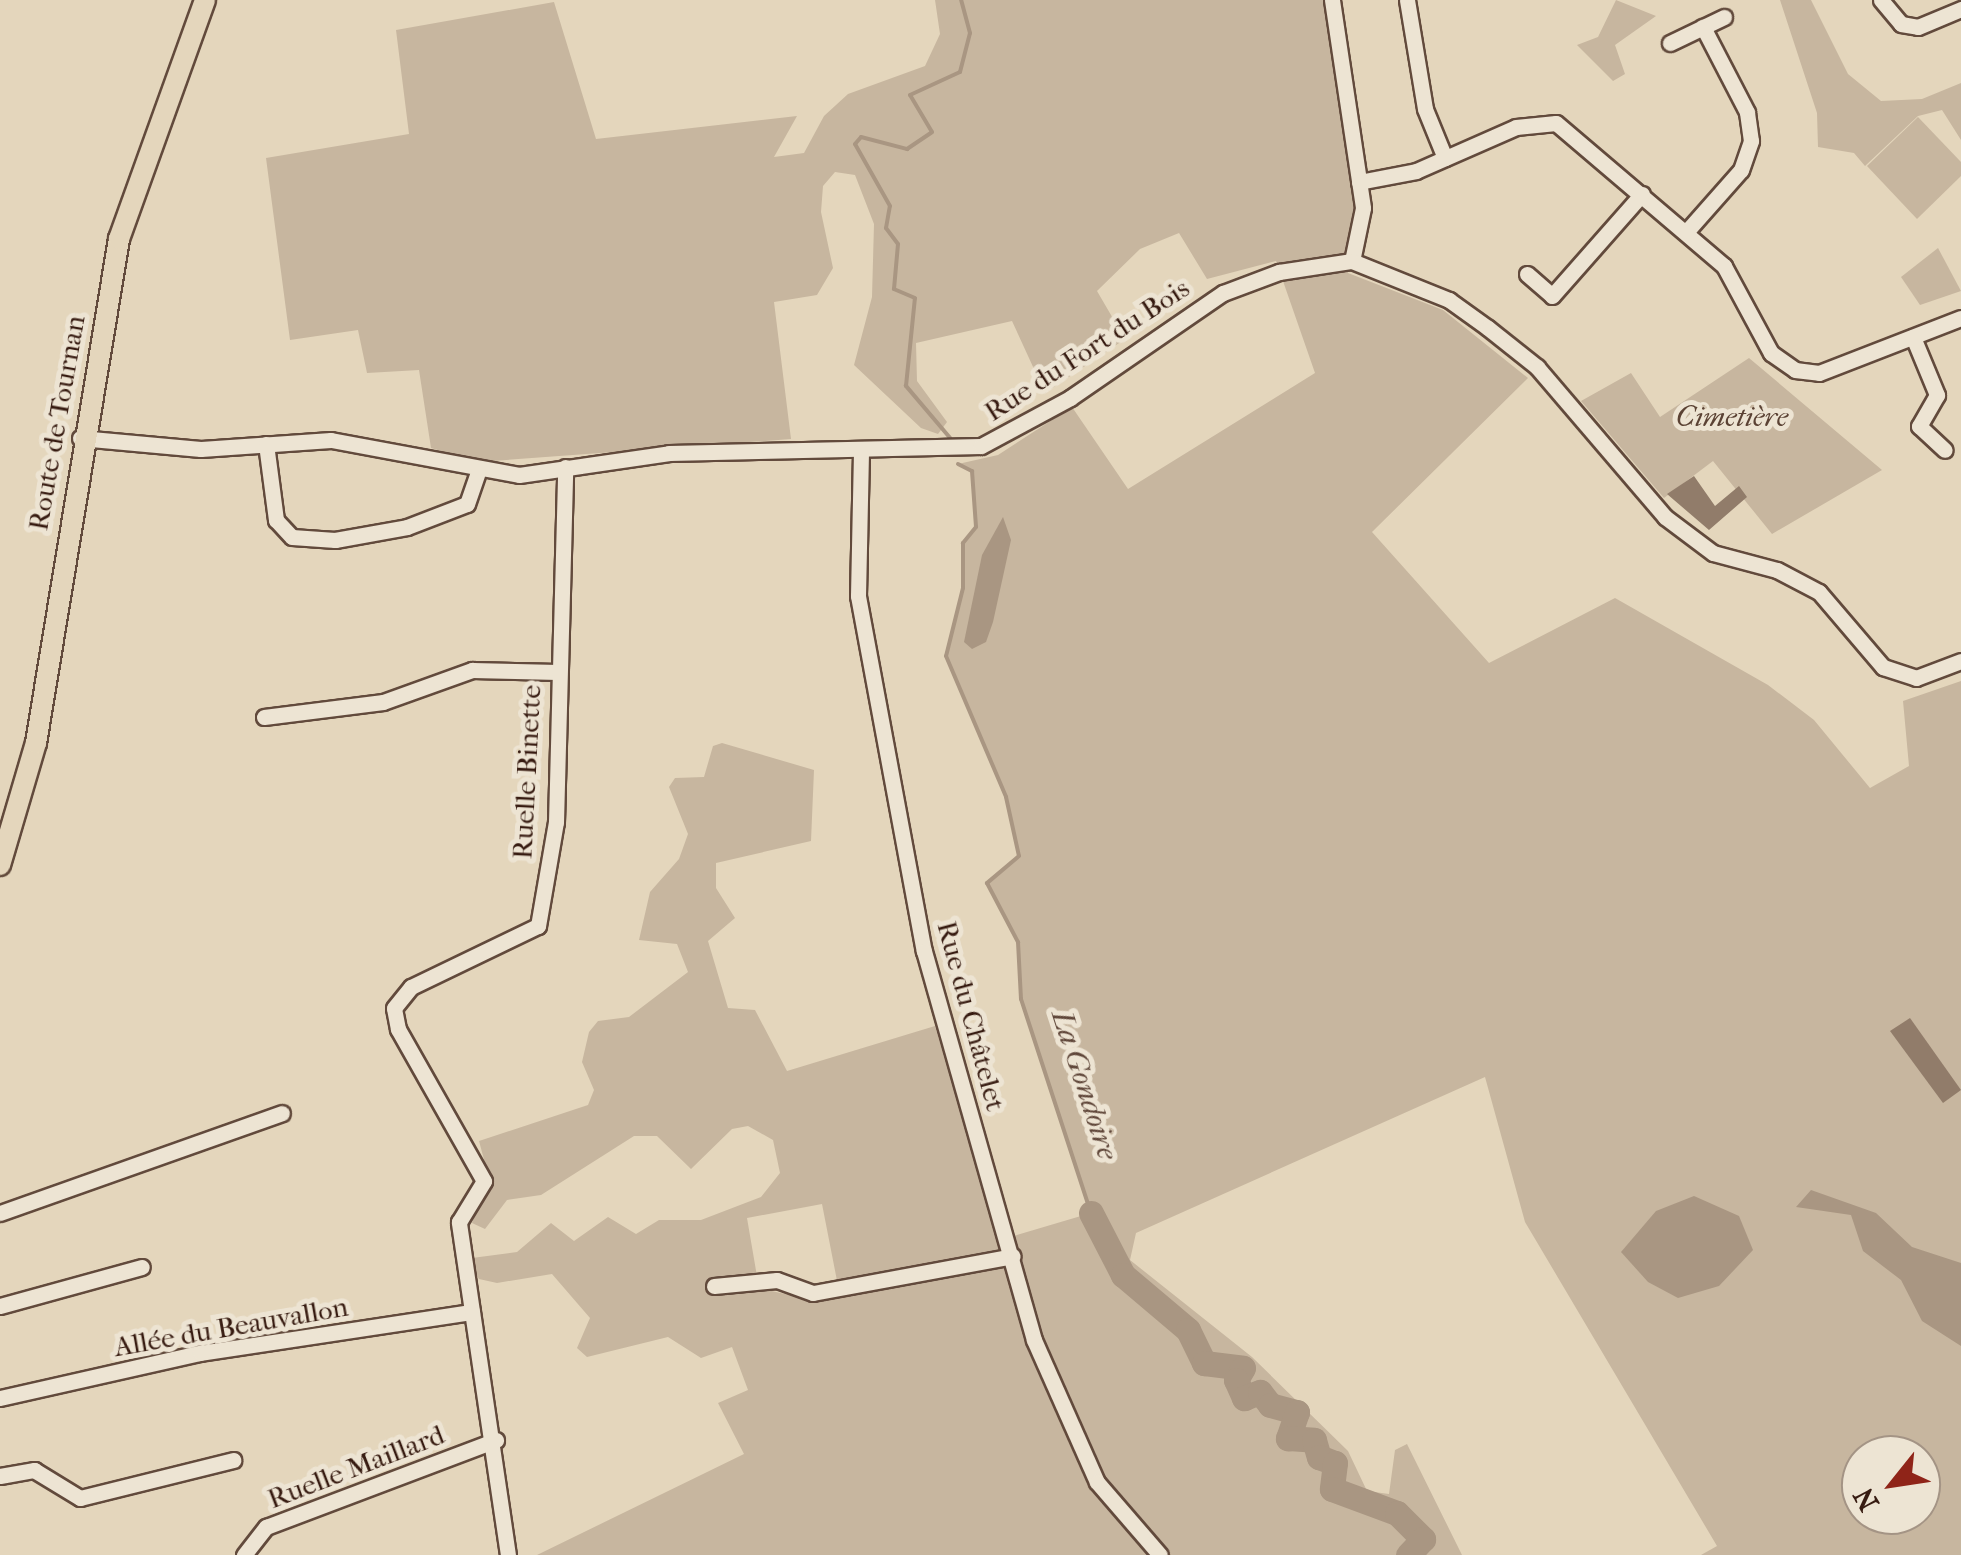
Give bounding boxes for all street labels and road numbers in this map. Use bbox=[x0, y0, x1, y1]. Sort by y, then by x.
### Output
street label: Rue du Fort du Bois bbox=[978, 271, 1196, 429]
street label: Route de Tournan bbox=[22, 313, 92, 533]
street label: Ruelle Binette bbox=[506, 684, 548, 860]
street label: Rue du Châtelet bbox=[930, 917, 1012, 1115]
street label: Allée du Beauvallon bbox=[111, 1290, 351, 1364]
street label: Ruelle Maillard bbox=[263, 1418, 449, 1516]

